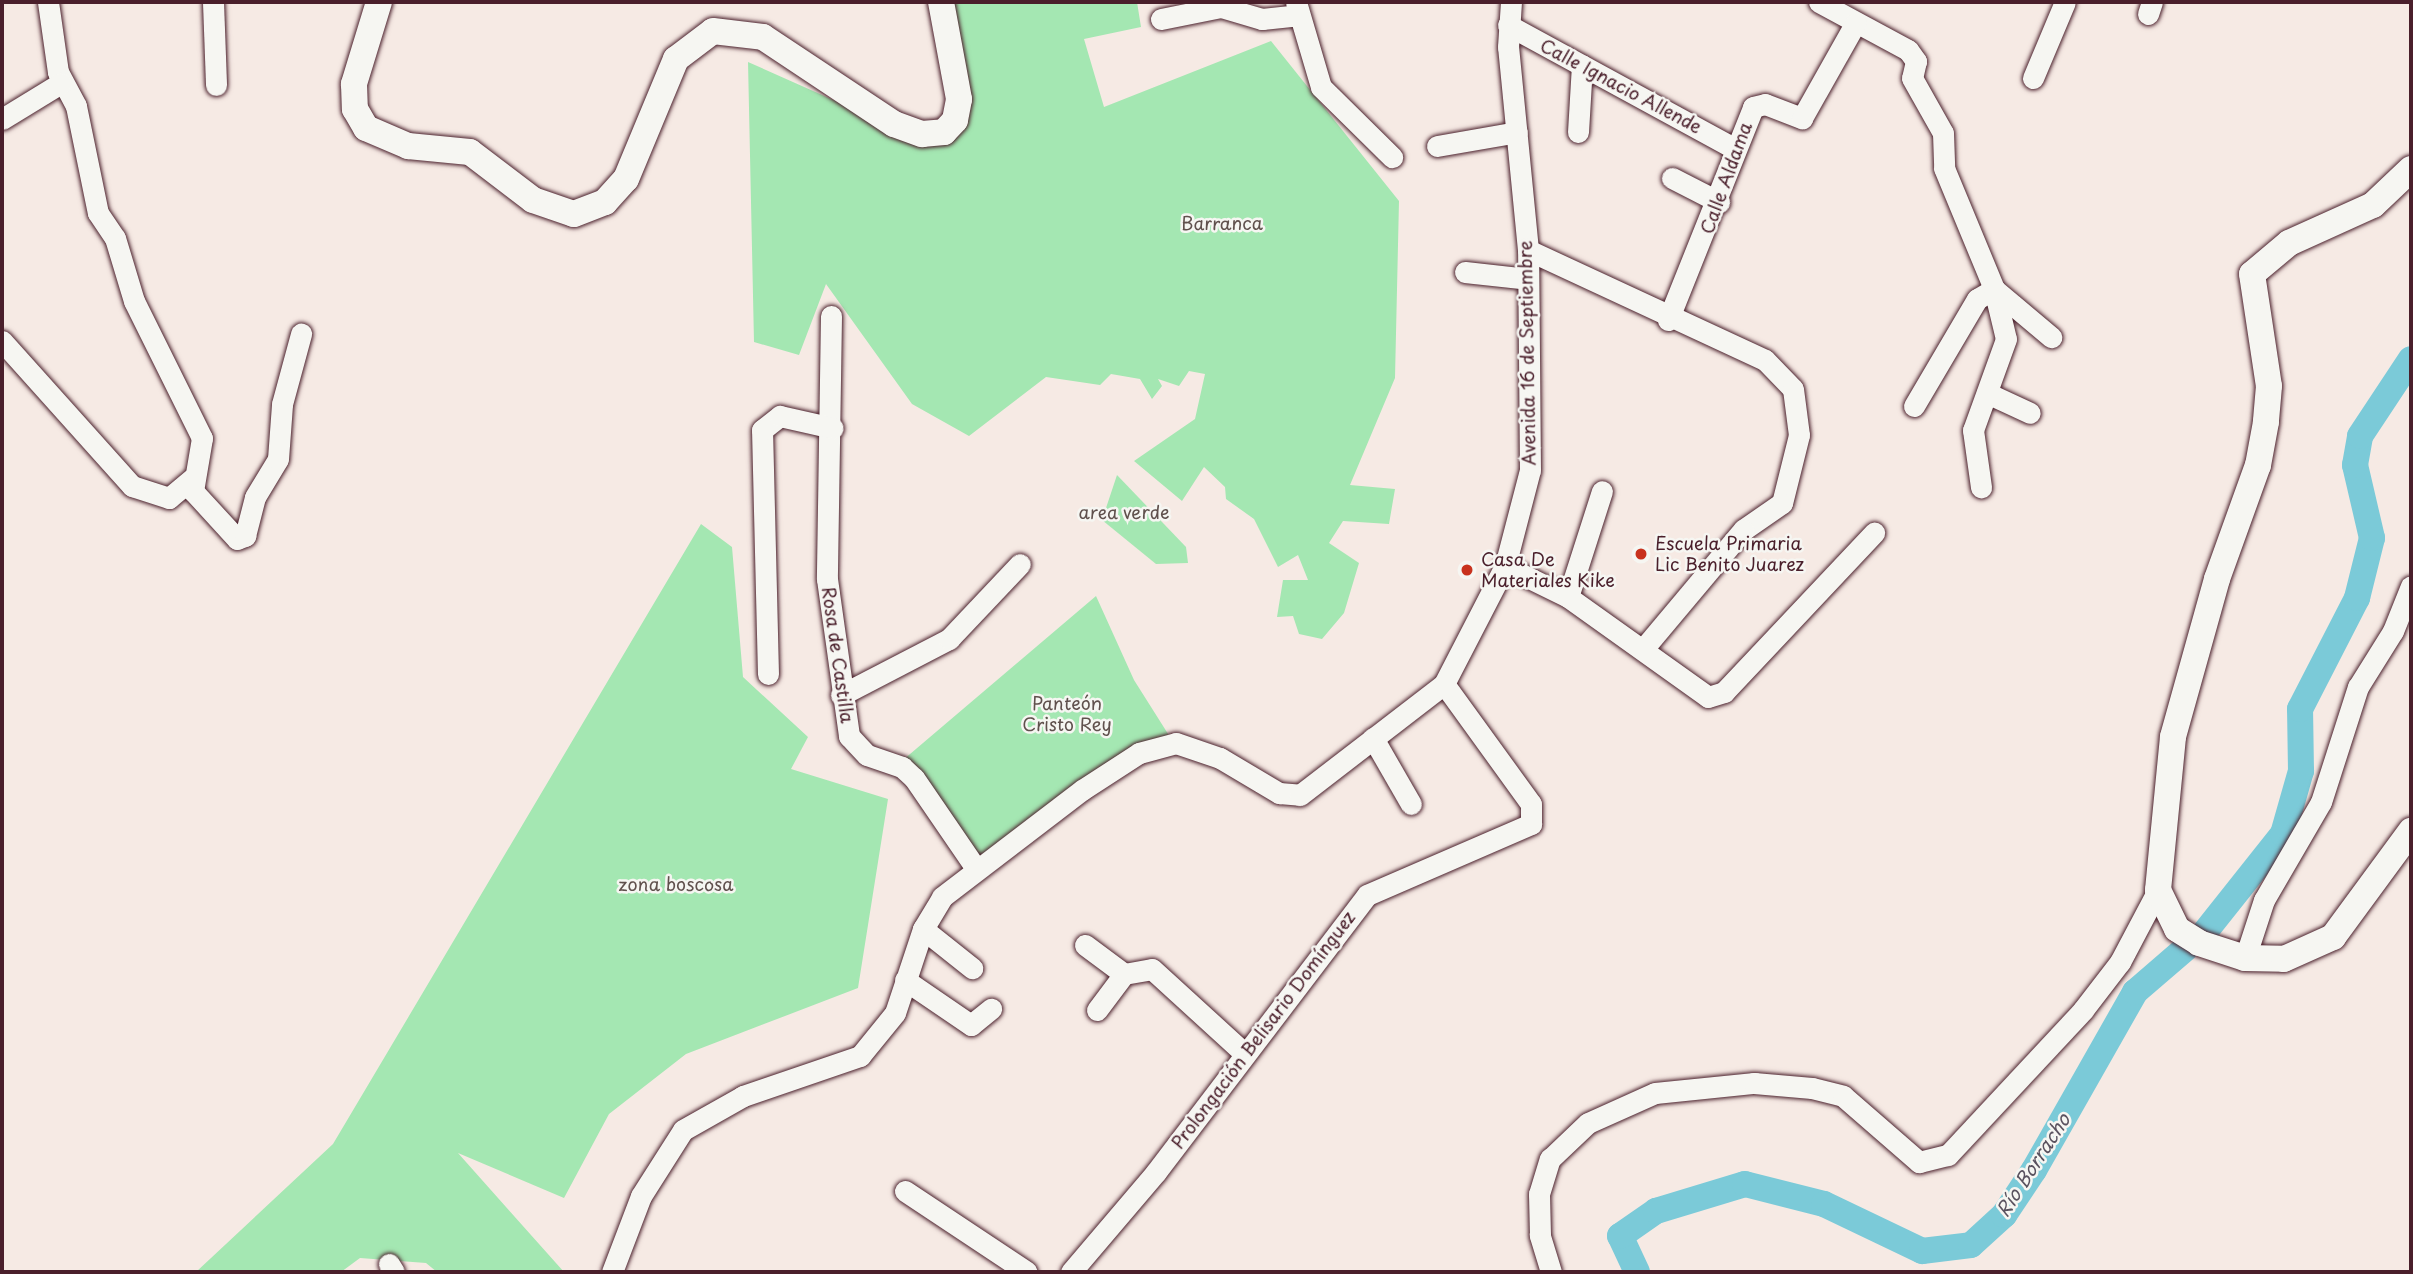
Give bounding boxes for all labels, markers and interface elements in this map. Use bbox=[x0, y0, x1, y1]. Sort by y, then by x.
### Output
street label: Calle Ignacio Allende bbox=[1536, 34, 1706, 138]
street label: Calle Aldama bbox=[1696, 119, 1756, 237]
park label: Barranca bbox=[1181, 212, 1263, 234]
street label: Avenida 16 de Septiembre bbox=[1514, 240, 1540, 466]
park label: area verde bbox=[1078, 501, 1170, 523]
place label: Escuela Primaria Lic Benito Juarez bbox=[1655, 533, 1804, 576]
marker: Escuela Primaria Lic Benito Juarez bbox=[1633, 546, 1649, 562]
place label: Casa De Materiales Kike bbox=[1481, 549, 1617, 592]
marker: Casa De Materiales Kike bbox=[1459, 562, 1475, 578]
street label: Rosa de Castilla bbox=[818, 585, 858, 725]
park label: Panteón Cristo Rey bbox=[1022, 693, 1112, 736]
park label: zona boscosa bbox=[619, 873, 733, 895]
street label: Prolongación Belisario Domínguez bbox=[1167, 907, 1359, 1153]
water label: Río Borracho bbox=[1991, 1109, 2075, 1221]

